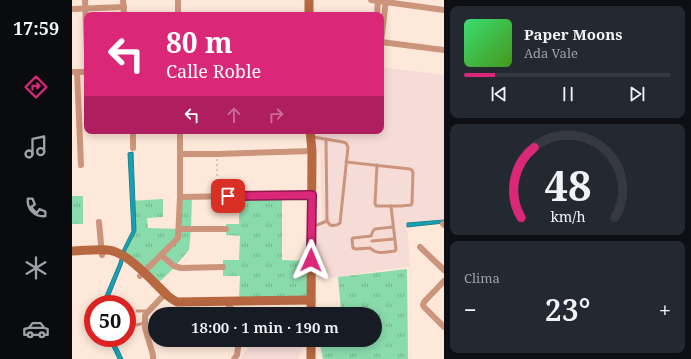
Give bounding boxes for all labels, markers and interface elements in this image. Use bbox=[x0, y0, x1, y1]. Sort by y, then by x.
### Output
text: 17:59 bbox=[13, 16, 59, 40]
text: 80 m bbox=[166, 23, 233, 61]
text: Paper Moons bbox=[524, 24, 623, 44]
icon: left bbox=[100, 28, 152, 80]
text: Ada Vale bbox=[524, 44, 578, 62]
text: Calle Roble bbox=[166, 59, 261, 83]
icon: directions bbox=[22, 73, 50, 101]
icon: previous bbox=[488, 83, 510, 105]
icon: pause bbox=[557, 83, 579, 105]
icon: next bbox=[626, 83, 648, 105]
icon: left bbox=[181, 104, 203, 126]
icon: ahead bbox=[223, 104, 245, 126]
icon: right bbox=[265, 104, 287, 126]
icon: music bbox=[22, 133, 50, 161]
text: 48 bbox=[544, 156, 591, 212]
pin bbox=[211, 179, 245, 213]
icon: arrive bbox=[217, 185, 239, 207]
icon: phone bbox=[22, 194, 50, 222]
text: km/h bbox=[550, 206, 585, 225]
position arrow bbox=[290, 239, 332, 281]
icon: climate bbox=[22, 254, 50, 282]
text: Clima bbox=[464, 269, 500, 287]
text: 23° bbox=[545, 289, 591, 330]
text: − bbox=[464, 294, 477, 324]
text: + bbox=[659, 294, 671, 324]
speed limit sign: 50 bbox=[84, 295, 136, 347]
icon: car bbox=[22, 315, 50, 343]
text: 18:00 · 1 min · 190 m bbox=[191, 317, 339, 337]

